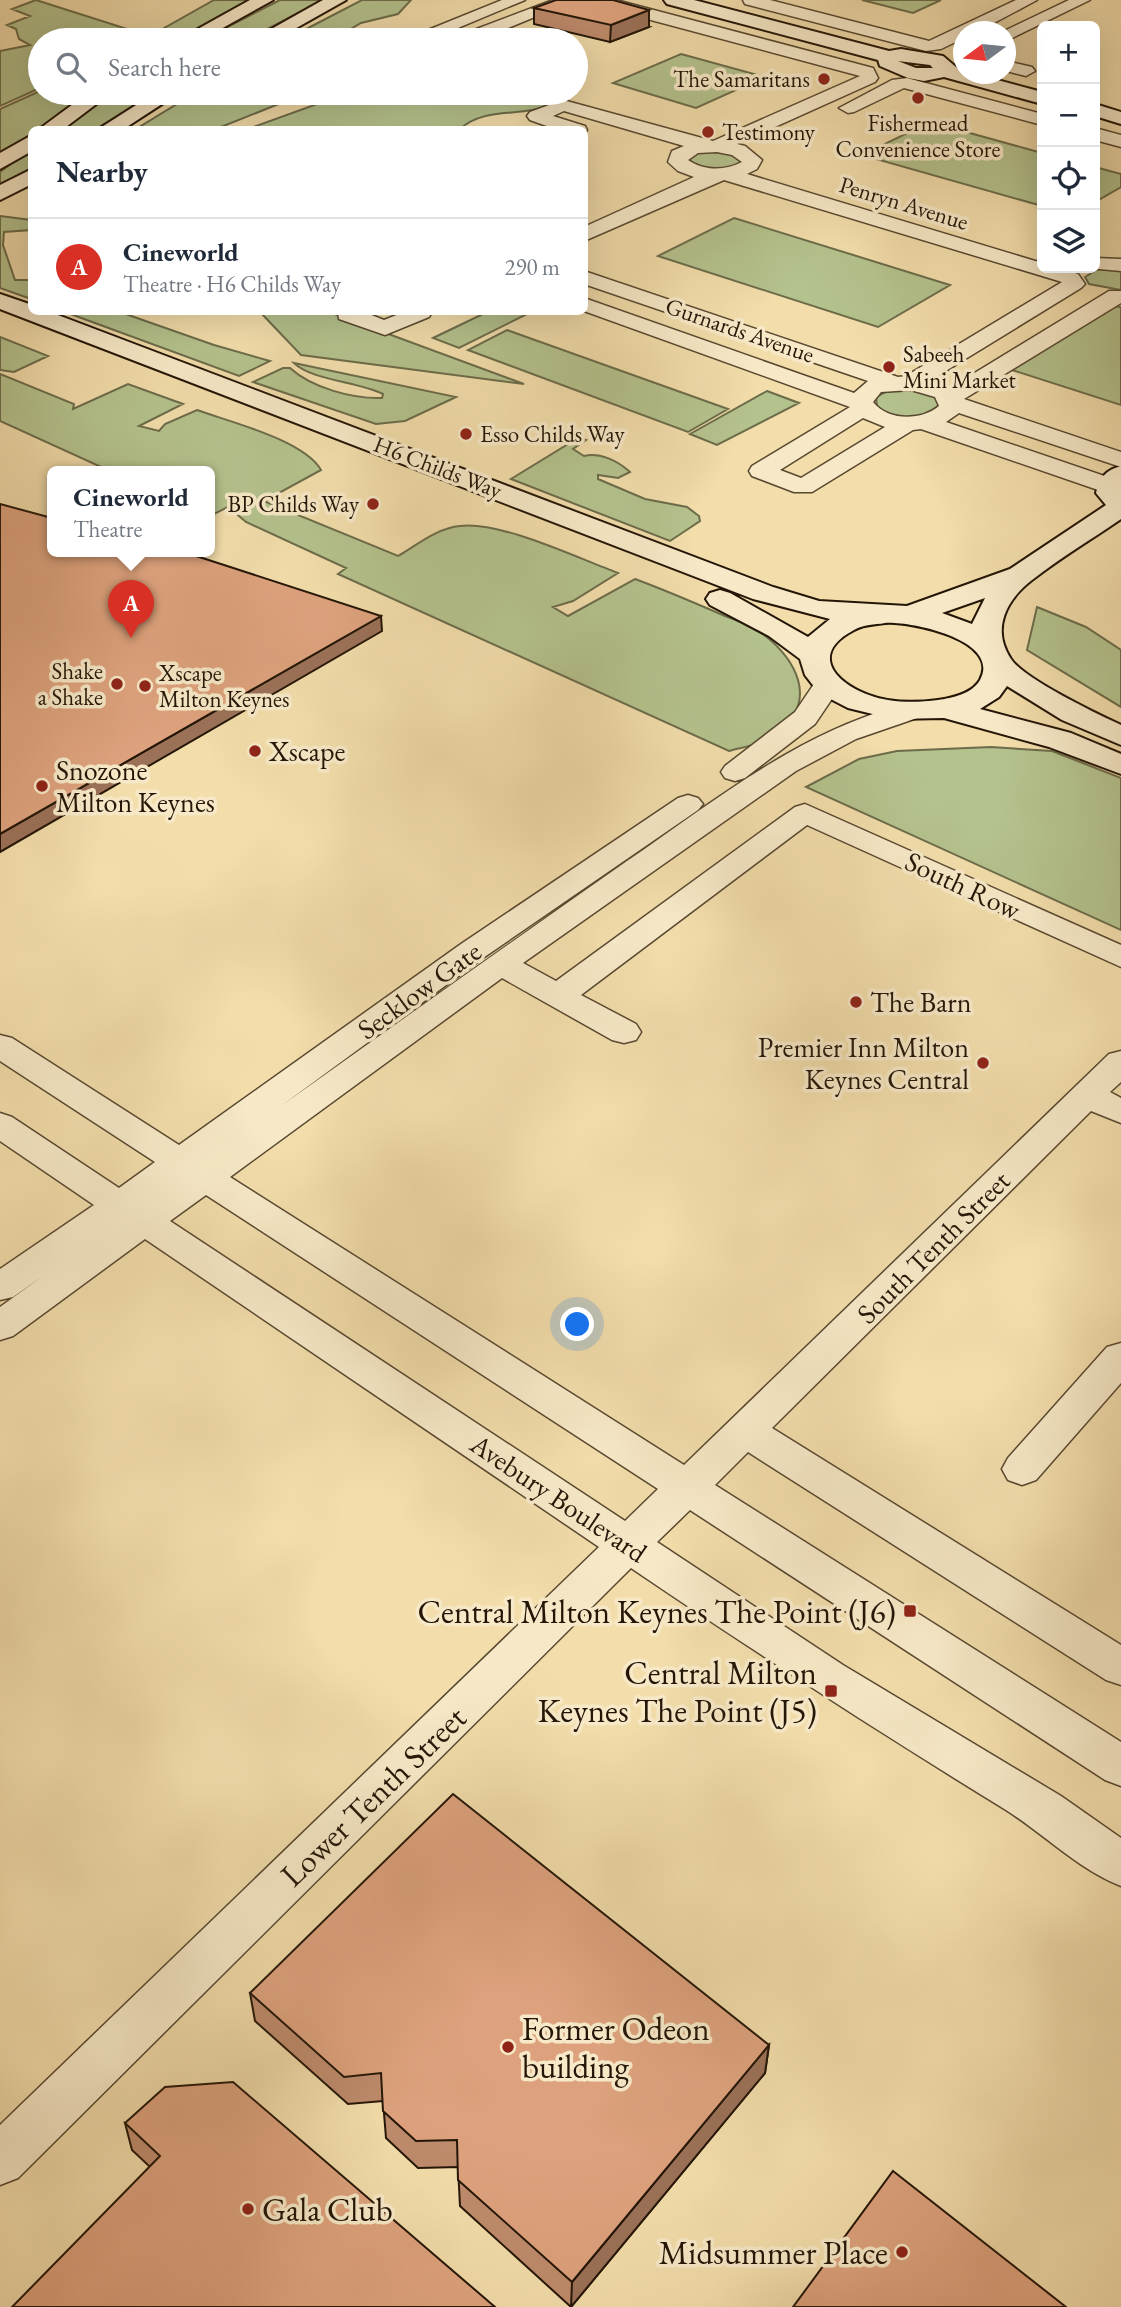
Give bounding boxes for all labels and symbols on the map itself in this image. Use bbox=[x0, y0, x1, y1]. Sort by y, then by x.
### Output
north arrow bbox=[953, 21, 1016, 84]
place label: The Samaritans bbox=[673, 64, 810, 94]
marker: The Samaritans bbox=[816, 71, 832, 87]
marker: Fishermead Convenience Store bbox=[910, 90, 926, 106]
place label: Fishermead Convenience Store bbox=[835, 108, 1001, 164]
place label: Testimony bbox=[722, 117, 816, 147]
marker: Testimony bbox=[700, 124, 716, 140]
street label: Penryn Avenue bbox=[836, 169, 972, 237]
street label: Gurnards Avenue bbox=[662, 291, 818, 369]
place label: Sabeeh Mini Market bbox=[903, 339, 1017, 395]
marker: Sabeeh Mini Market bbox=[881, 359, 897, 375]
place label: Esso Childs Way bbox=[480, 419, 626, 449]
marker: Esso Childs Way bbox=[458, 426, 474, 442]
street label: H6 Childs Way bbox=[370, 429, 507, 506]
place label: BP Childs Way bbox=[227, 489, 360, 519]
marker: BP Childs Way bbox=[365, 496, 381, 512]
pin: A bbox=[108, 580, 154, 638]
place label: Shake a Shake bbox=[38, 656, 103, 712]
place label: Xscape Milton Keynes bbox=[158, 658, 289, 714]
marker: Shake a Shake bbox=[109, 676, 125, 692]
marker: Xscape Milton Keynes bbox=[137, 678, 153, 694]
place label: Xscape bbox=[268, 733, 346, 769]
marker: Xscape bbox=[247, 743, 263, 759]
place label: Snozone Milton Keynes bbox=[56, 752, 215, 820]
marker: Snozone Milton Keynes bbox=[34, 778, 50, 794]
street label: South Row bbox=[900, 843, 1027, 928]
street label: Secklow Gate bbox=[350, 933, 488, 1047]
place label: The Barn bbox=[870, 984, 972, 1020]
marker: The Barn bbox=[848, 994, 864, 1010]
place label: Premier Inn Milton Keynes Central bbox=[758, 1029, 969, 1097]
marker: Premier Inn Milton Keynes Central bbox=[975, 1055, 991, 1071]
street label: South Tenth Street bbox=[849, 1163, 1017, 1331]
your location bbox=[560, 1307, 594, 1341]
street label: Avebury Boulevard bbox=[463, 1425, 655, 1571]
place label: Central Milton Keynes The Point (J6) bbox=[418, 1590, 896, 1633]
marker: Central Milton Keynes The Point (J6) bbox=[902, 1603, 918, 1619]
place label: Central Milton Keynes The Point (J5) bbox=[538, 1651, 817, 1732]
marker: Central Milton Keynes The Point (J5) bbox=[823, 1683, 839, 1699]
street label: Lower Tenth Street bbox=[271, 1696, 476, 1896]
place label: Former Odeon building bbox=[522, 2007, 710, 2088]
marker: Former Odeon building bbox=[500, 2039, 516, 2055]
place label: Gala Club bbox=[262, 2188, 393, 2231]
marker: Gala Club bbox=[240, 2201, 256, 2217]
place label: Midsummer Place bbox=[659, 2231, 888, 2274]
marker: Midsummer Place bbox=[894, 2244, 910, 2260]

